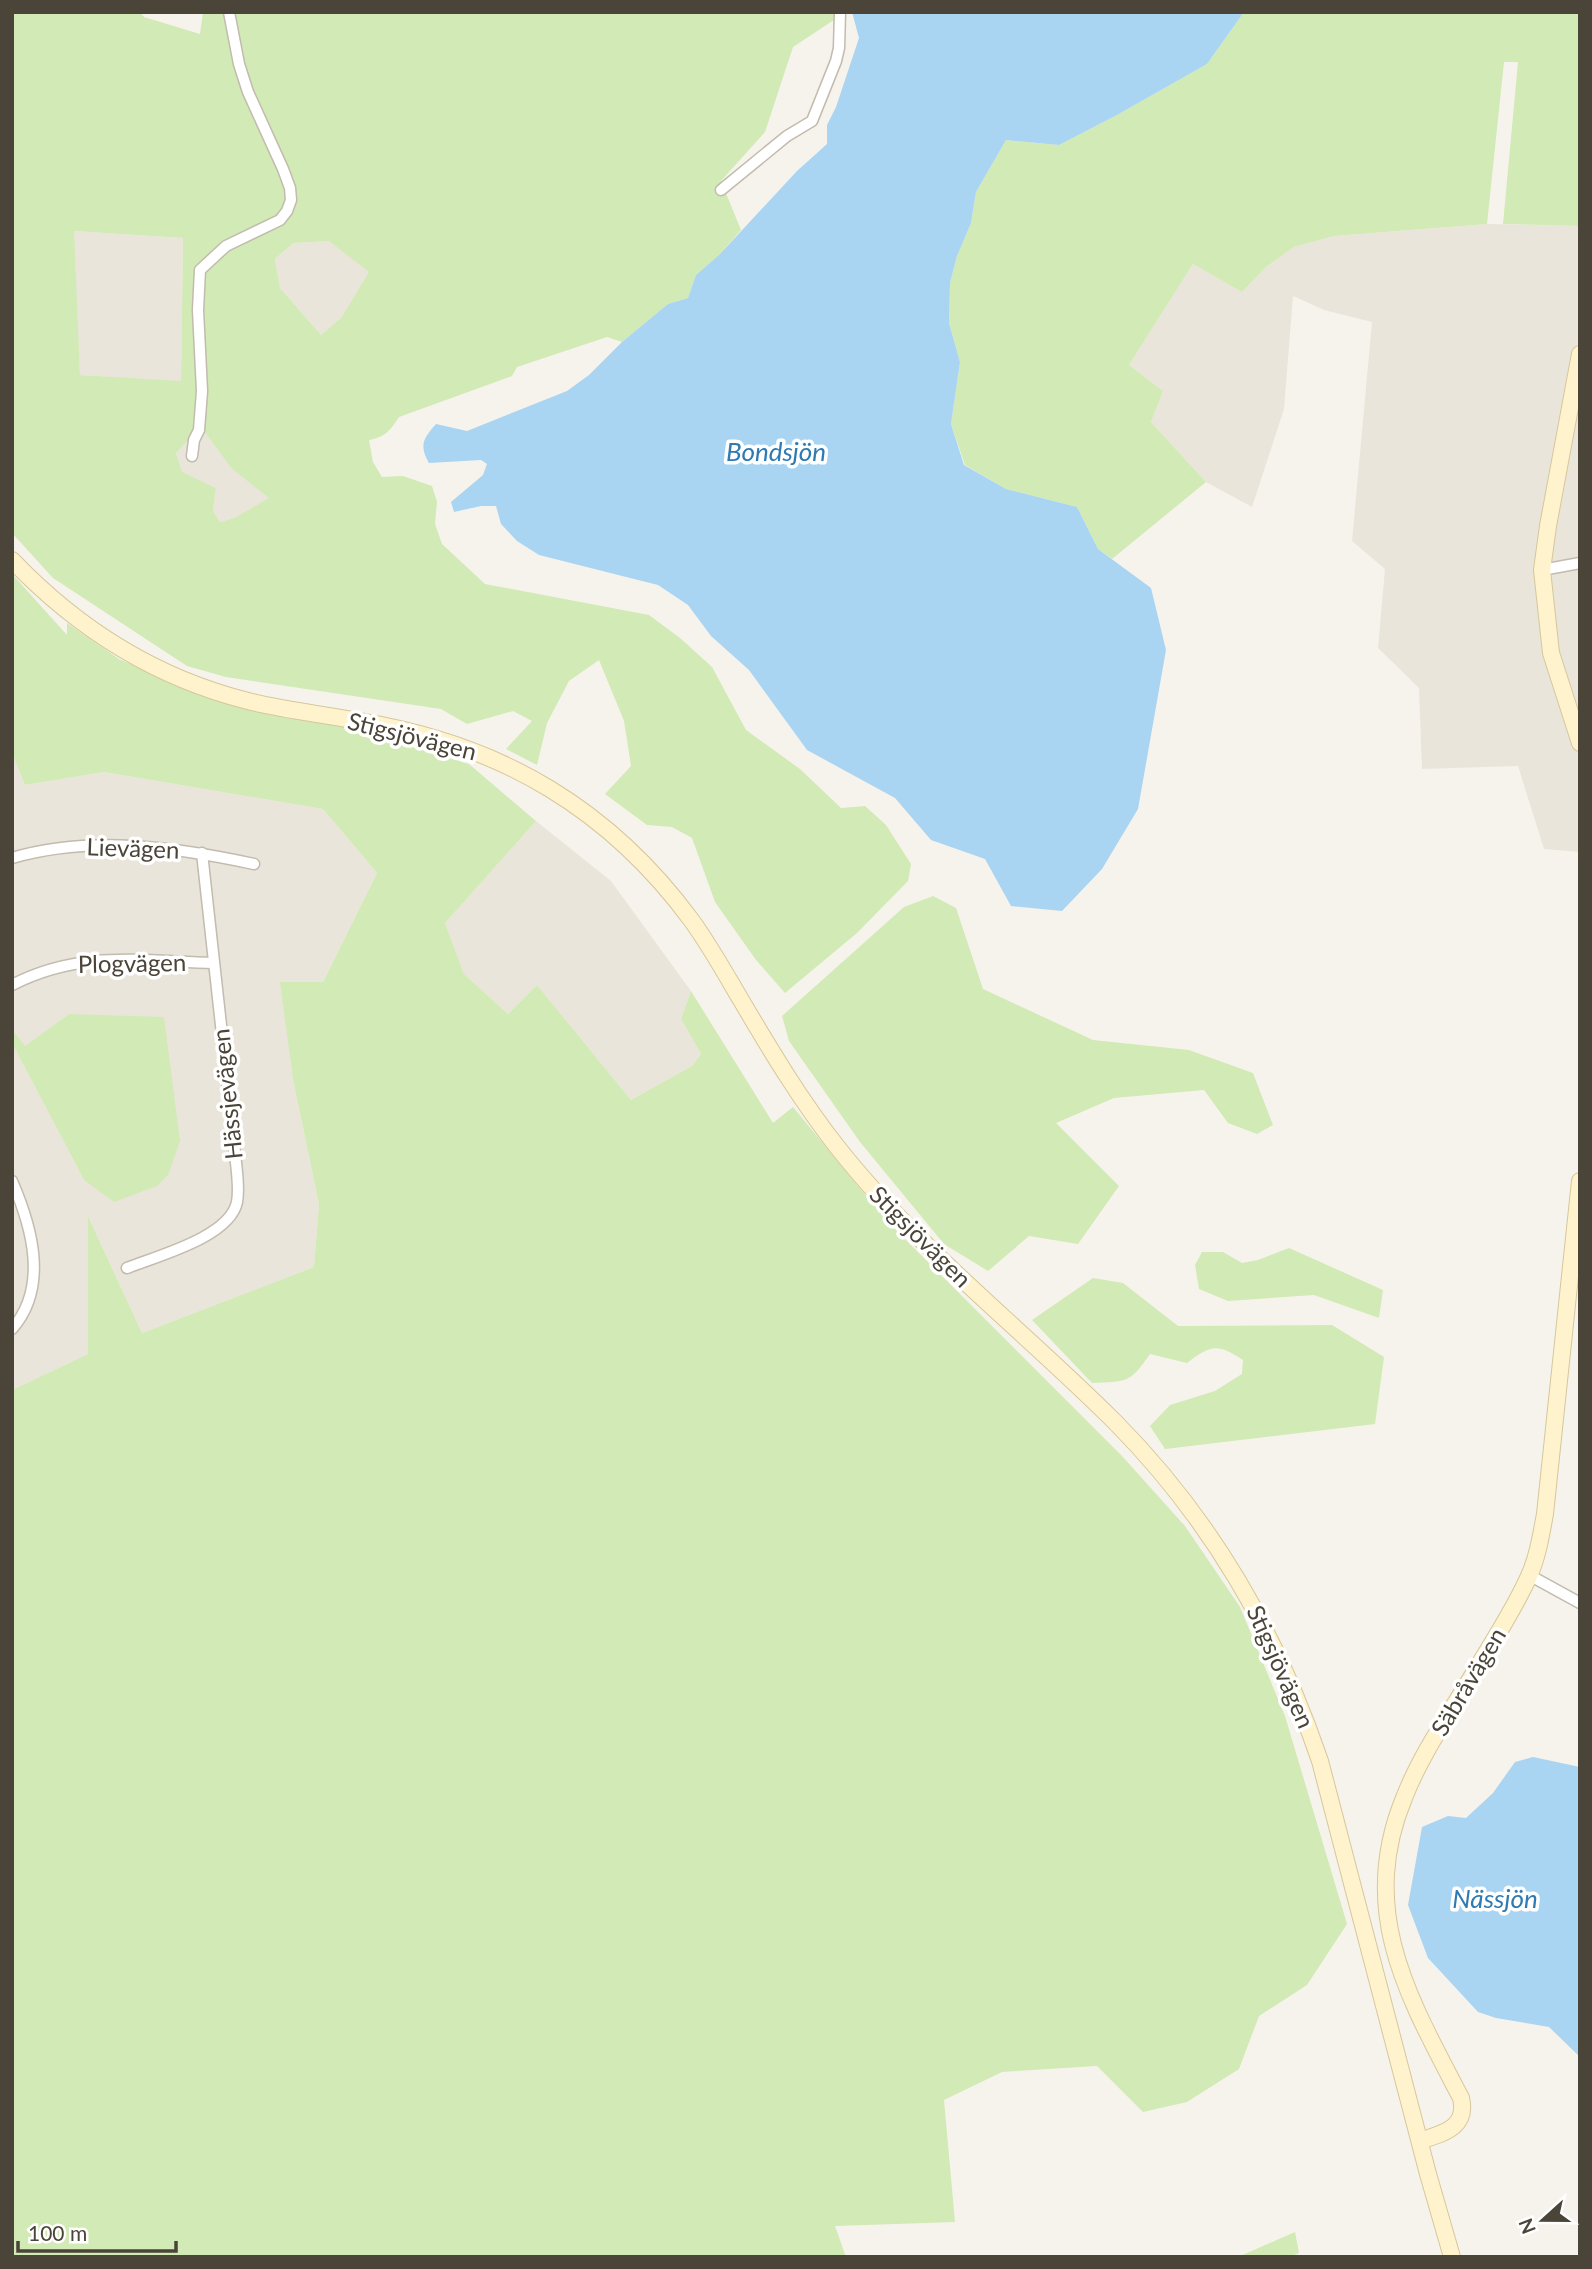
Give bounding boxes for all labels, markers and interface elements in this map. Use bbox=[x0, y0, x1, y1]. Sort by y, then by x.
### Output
water label: Bondsjön bbox=[726, 435, 826, 467]
street label: Stigsjövägen bbox=[345, 706, 480, 766]
street label: Lievägen bbox=[86, 831, 180, 864]
street label: Plogvägen bbox=[78, 947, 186, 978]
street label: Hässjevägen bbox=[205, 1027, 248, 1161]
street label: Stigsjövägen bbox=[864, 1179, 978, 1293]
street label: Stigsjövägen bbox=[1241, 1600, 1321, 1732]
street label: Säbråvägen bbox=[1424, 1622, 1511, 1740]
water label: Nässjön bbox=[1452, 1882, 1538, 1914]
north arrow bbox=[1508, 2185, 1578, 2255]
scale bar bbox=[18, 2210, 175, 2254]
text: N bbox=[1513, 2215, 1540, 2237]
text: 100 m bbox=[28, 2220, 87, 2245]

